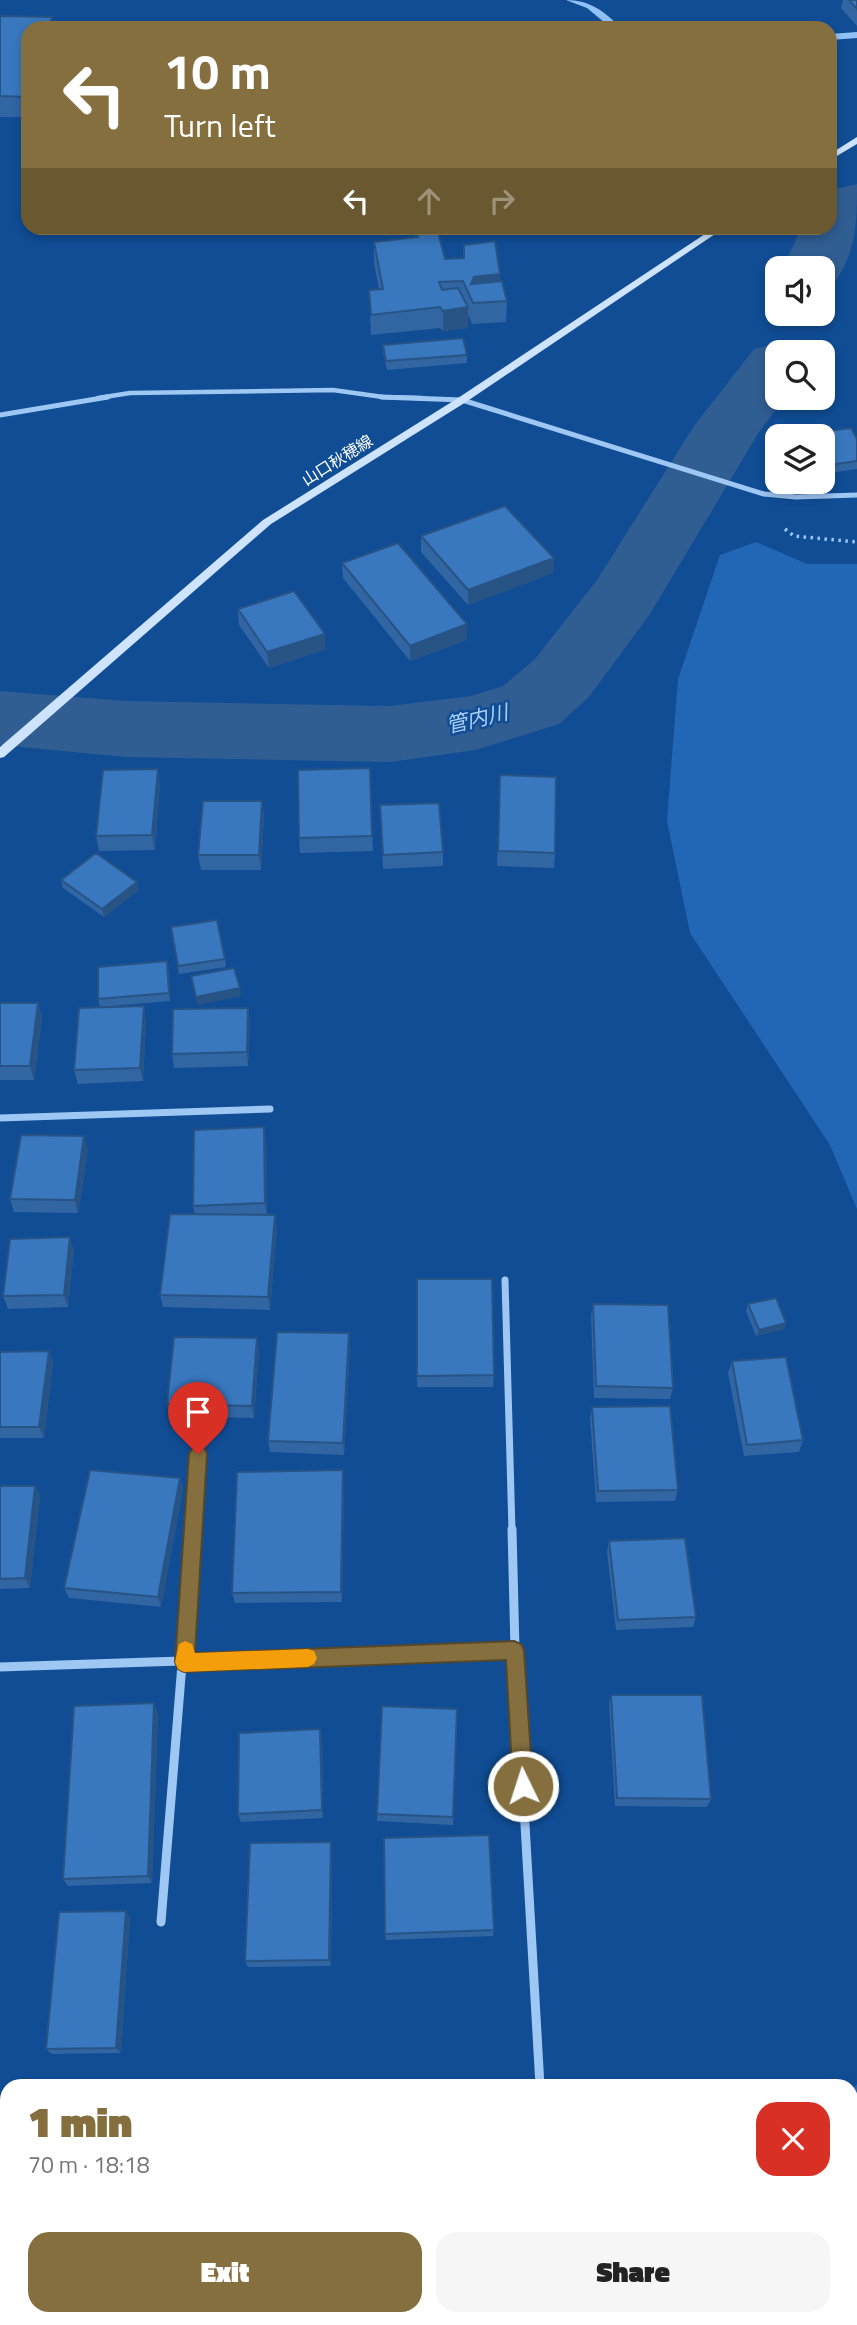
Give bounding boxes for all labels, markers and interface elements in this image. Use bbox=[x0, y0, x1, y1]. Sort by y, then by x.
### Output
text: 10 m bbox=[164, 33, 271, 108]
icon: left bbox=[49, 49, 140, 140]
text: Turn left bbox=[164, 101, 276, 149]
icon: left bbox=[337, 182, 375, 220]
icon: ahead bbox=[410, 182, 448, 220]
icon: right bbox=[483, 182, 521, 220]
map controls bbox=[765, 256, 835, 494]
button: sound bbox=[765, 256, 835, 326]
button: search bbox=[765, 340, 835, 410]
button: layers bbox=[765, 424, 835, 494]
street label: 山口秋穂線 bbox=[297, 429, 377, 491]
water label: 管内川 bbox=[442, 695, 513, 741]
pin bbox=[168, 1382, 228, 1454]
icon: arrive bbox=[179, 1393, 217, 1431]
position arrow bbox=[486, 1749, 560, 1823]
text: 1 min bbox=[28, 2089, 132, 2153]
button: close bbox=[756, 2102, 830, 2176]
text: 70 m · 18:18 bbox=[28, 2147, 150, 2182]
button: Exit bbox=[28, 2232, 422, 2312]
button: Share bbox=[436, 2232, 830, 2312]

